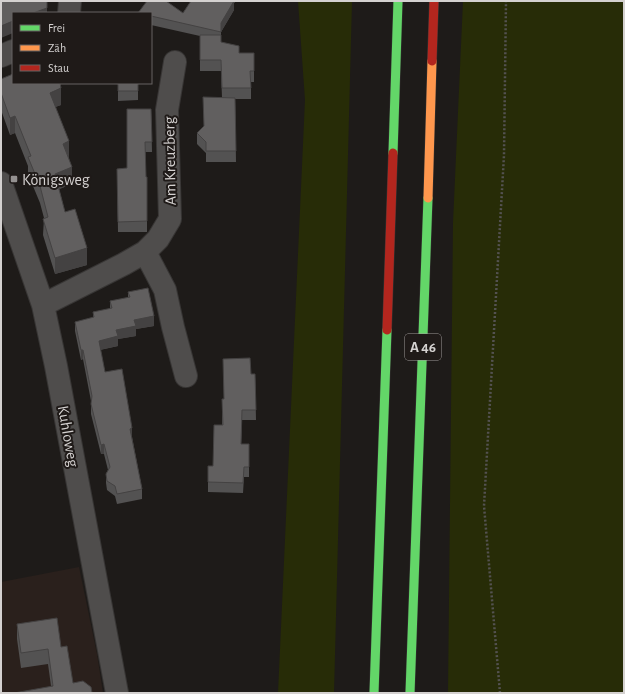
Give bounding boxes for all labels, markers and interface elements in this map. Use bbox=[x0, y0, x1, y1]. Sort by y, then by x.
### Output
legend bbox=[12, 12, 152, 84]
text: Frei bbox=[48, 22, 65, 34]
text: Zäh bbox=[48, 42, 66, 54]
text: Stau bbox=[48, 62, 69, 74]
street label: Am Kreuzberg bbox=[161, 116, 179, 206]
place label: Königsweg bbox=[22, 172, 90, 188]
marker: Königsweg bbox=[9, 174, 19, 184]
road number: A 46 bbox=[405, 334, 441, 360]
street label: Kuhloweg bbox=[55, 404, 81, 468]

